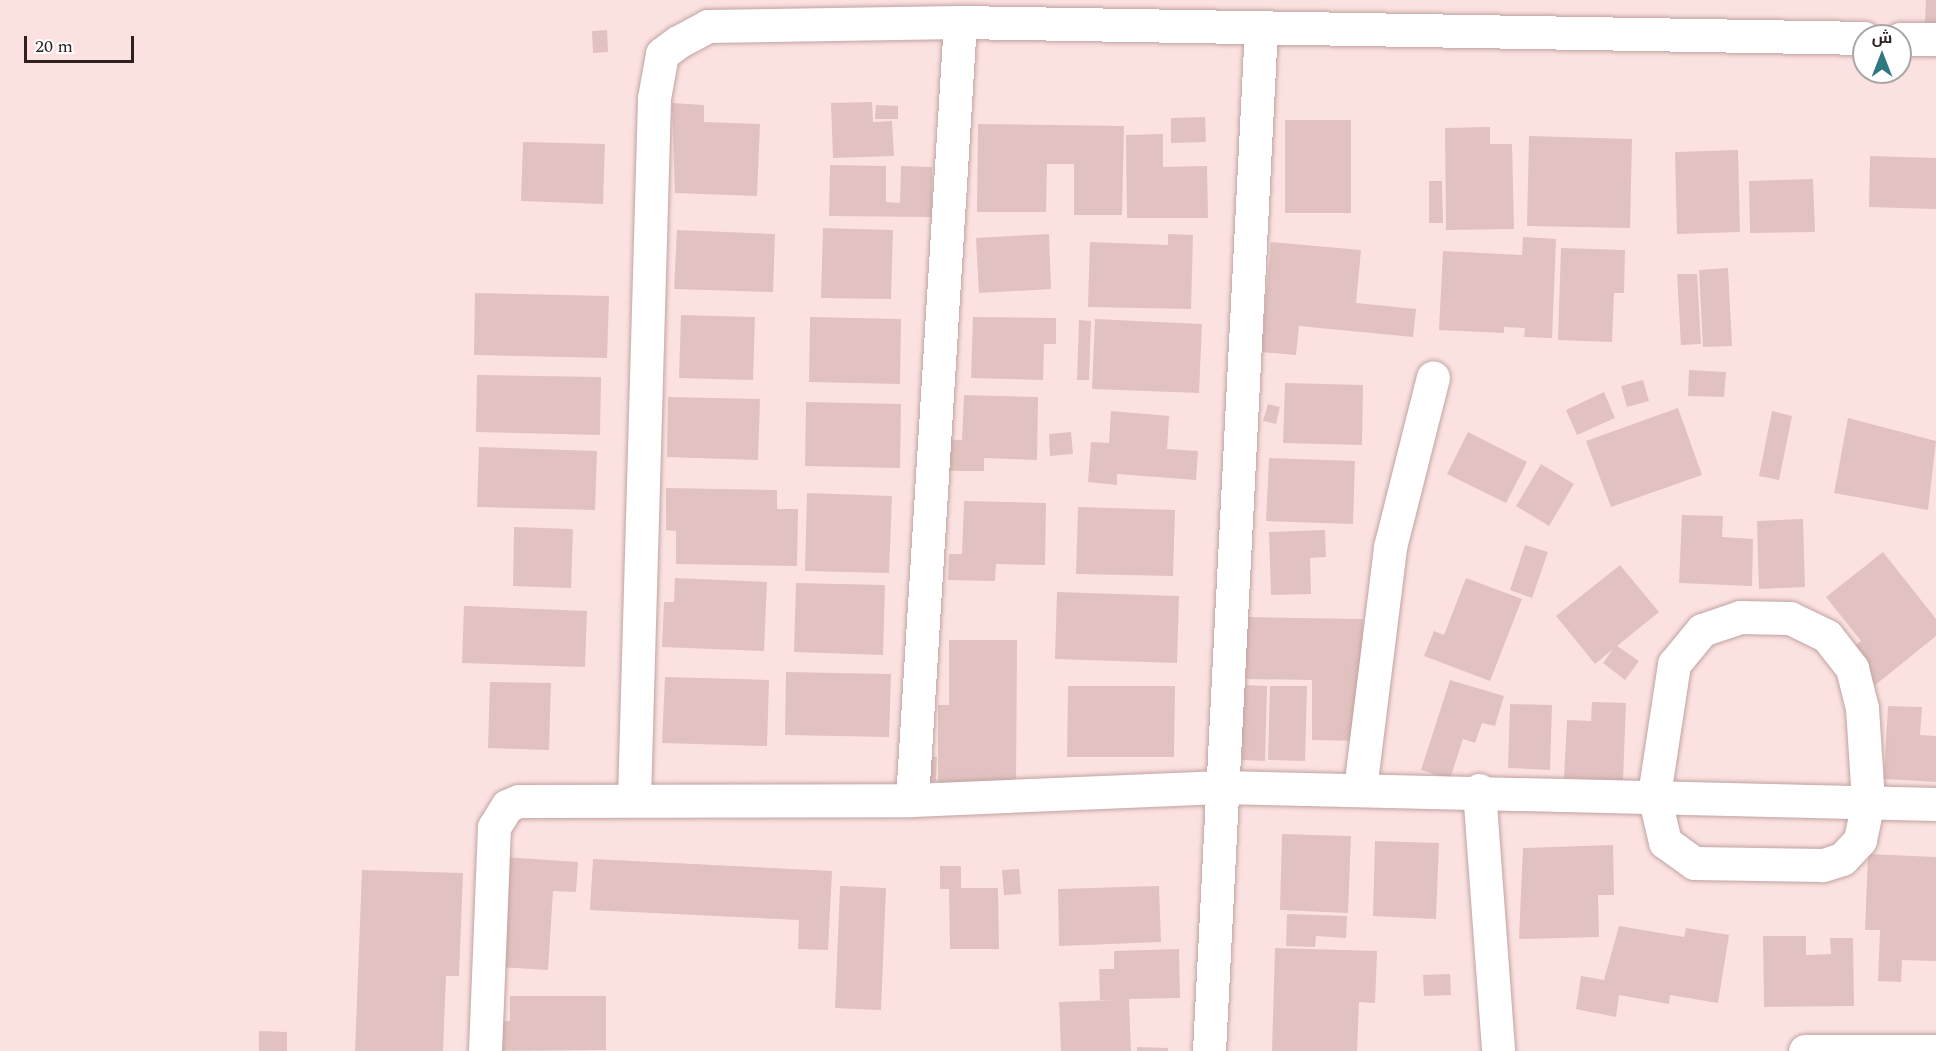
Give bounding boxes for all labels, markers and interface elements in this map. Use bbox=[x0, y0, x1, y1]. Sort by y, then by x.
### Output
scale bar bbox=[27, 24, 136, 62]
north arrow bbox=[1852, 24, 1912, 84]
text: ش bbox=[1872, 26, 1892, 50]
text: 20 m bbox=[35, 33, 73, 60]

